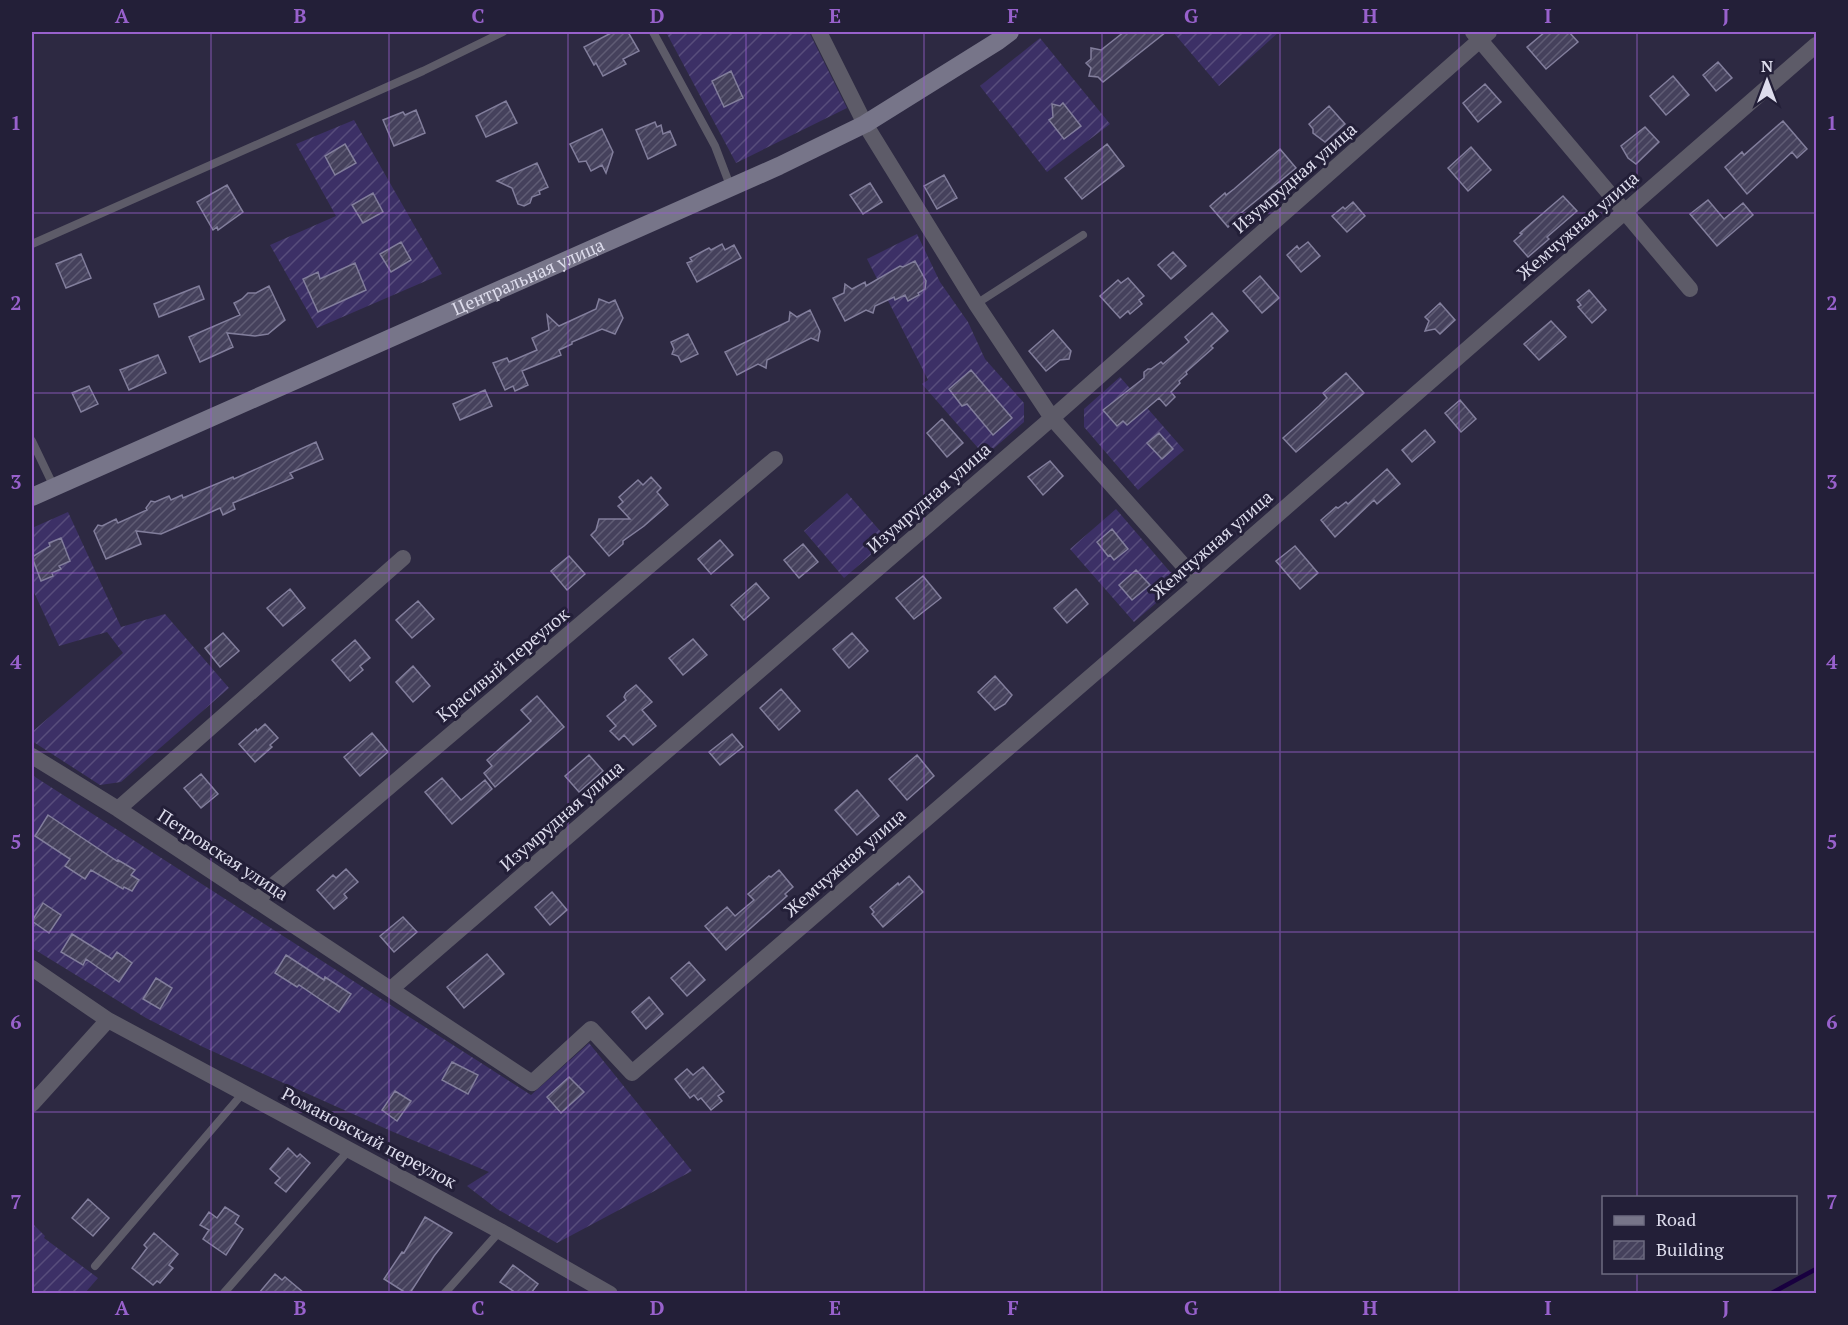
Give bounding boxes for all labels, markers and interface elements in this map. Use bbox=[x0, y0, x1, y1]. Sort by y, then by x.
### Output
text: A bbox=[115, 2, 130, 29]
text: B bbox=[294, 2, 307, 29]
text: C bbox=[471, 2, 485, 29]
text: D bbox=[650, 2, 664, 29]
text: E bbox=[829, 2, 841, 29]
text: F bbox=[1007, 2, 1019, 29]
text: G bbox=[1184, 2, 1198, 29]
text: H bbox=[1362, 2, 1378, 29]
text: I bbox=[1544, 2, 1552, 29]
text: J bbox=[1722, 2, 1730, 29]
north arrow bbox=[1737, 51, 1797, 111]
text: N bbox=[1761, 55, 1773, 77]
text: 1 bbox=[10, 109, 22, 136]
text: 1 bbox=[1826, 109, 1838, 136]
street label: Изумрудная улица bbox=[1227, 117, 1361, 238]
street label: Жемчужная улица bbox=[1511, 166, 1643, 285]
street label: Центральная улица bbox=[448, 232, 608, 320]
text: 2 bbox=[10, 289, 22, 316]
text: 2 bbox=[1826, 289, 1838, 316]
street label: Изумрудная улица bbox=[861, 437, 995, 558]
text: 3 bbox=[10, 468, 22, 495]
text: 3 bbox=[1826, 468, 1838, 495]
street label: Жемчужная улица bbox=[1145, 485, 1277, 604]
street label: Красивый переулок bbox=[431, 602, 574, 727]
text: 4 bbox=[10, 648, 22, 675]
text: 4 bbox=[1826, 648, 1838, 675]
street label: Изумрудная улица bbox=[494, 755, 628, 876]
street label: Петровская улица bbox=[154, 803, 294, 905]
street label: Жемчужная улица bbox=[778, 803, 910, 922]
text: 5 bbox=[10, 828, 22, 855]
text: 5 bbox=[1826, 828, 1838, 855]
text: 6 bbox=[10, 1008, 22, 1035]
text: 6 bbox=[1826, 1008, 1838, 1035]
street label: Романовский переулок bbox=[278, 1081, 461, 1194]
text: 7 bbox=[10, 1188, 22, 1215]
text: 7 bbox=[1826, 1188, 1838, 1215]
legend bbox=[1602, 1196, 1797, 1274]
text: Road bbox=[1656, 1207, 1696, 1231]
text: Building bbox=[1656, 1237, 1724, 1261]
text: A bbox=[115, 1294, 130, 1321]
text: B bbox=[294, 1294, 307, 1321]
text: C bbox=[471, 1294, 485, 1321]
text: D bbox=[650, 1294, 664, 1321]
text: E bbox=[829, 1294, 841, 1321]
text: F bbox=[1007, 1294, 1019, 1321]
text: G bbox=[1184, 1294, 1198, 1321]
text: H bbox=[1362, 1294, 1378, 1321]
text: I bbox=[1544, 1294, 1552, 1321]
text: J bbox=[1722, 1294, 1730, 1321]

